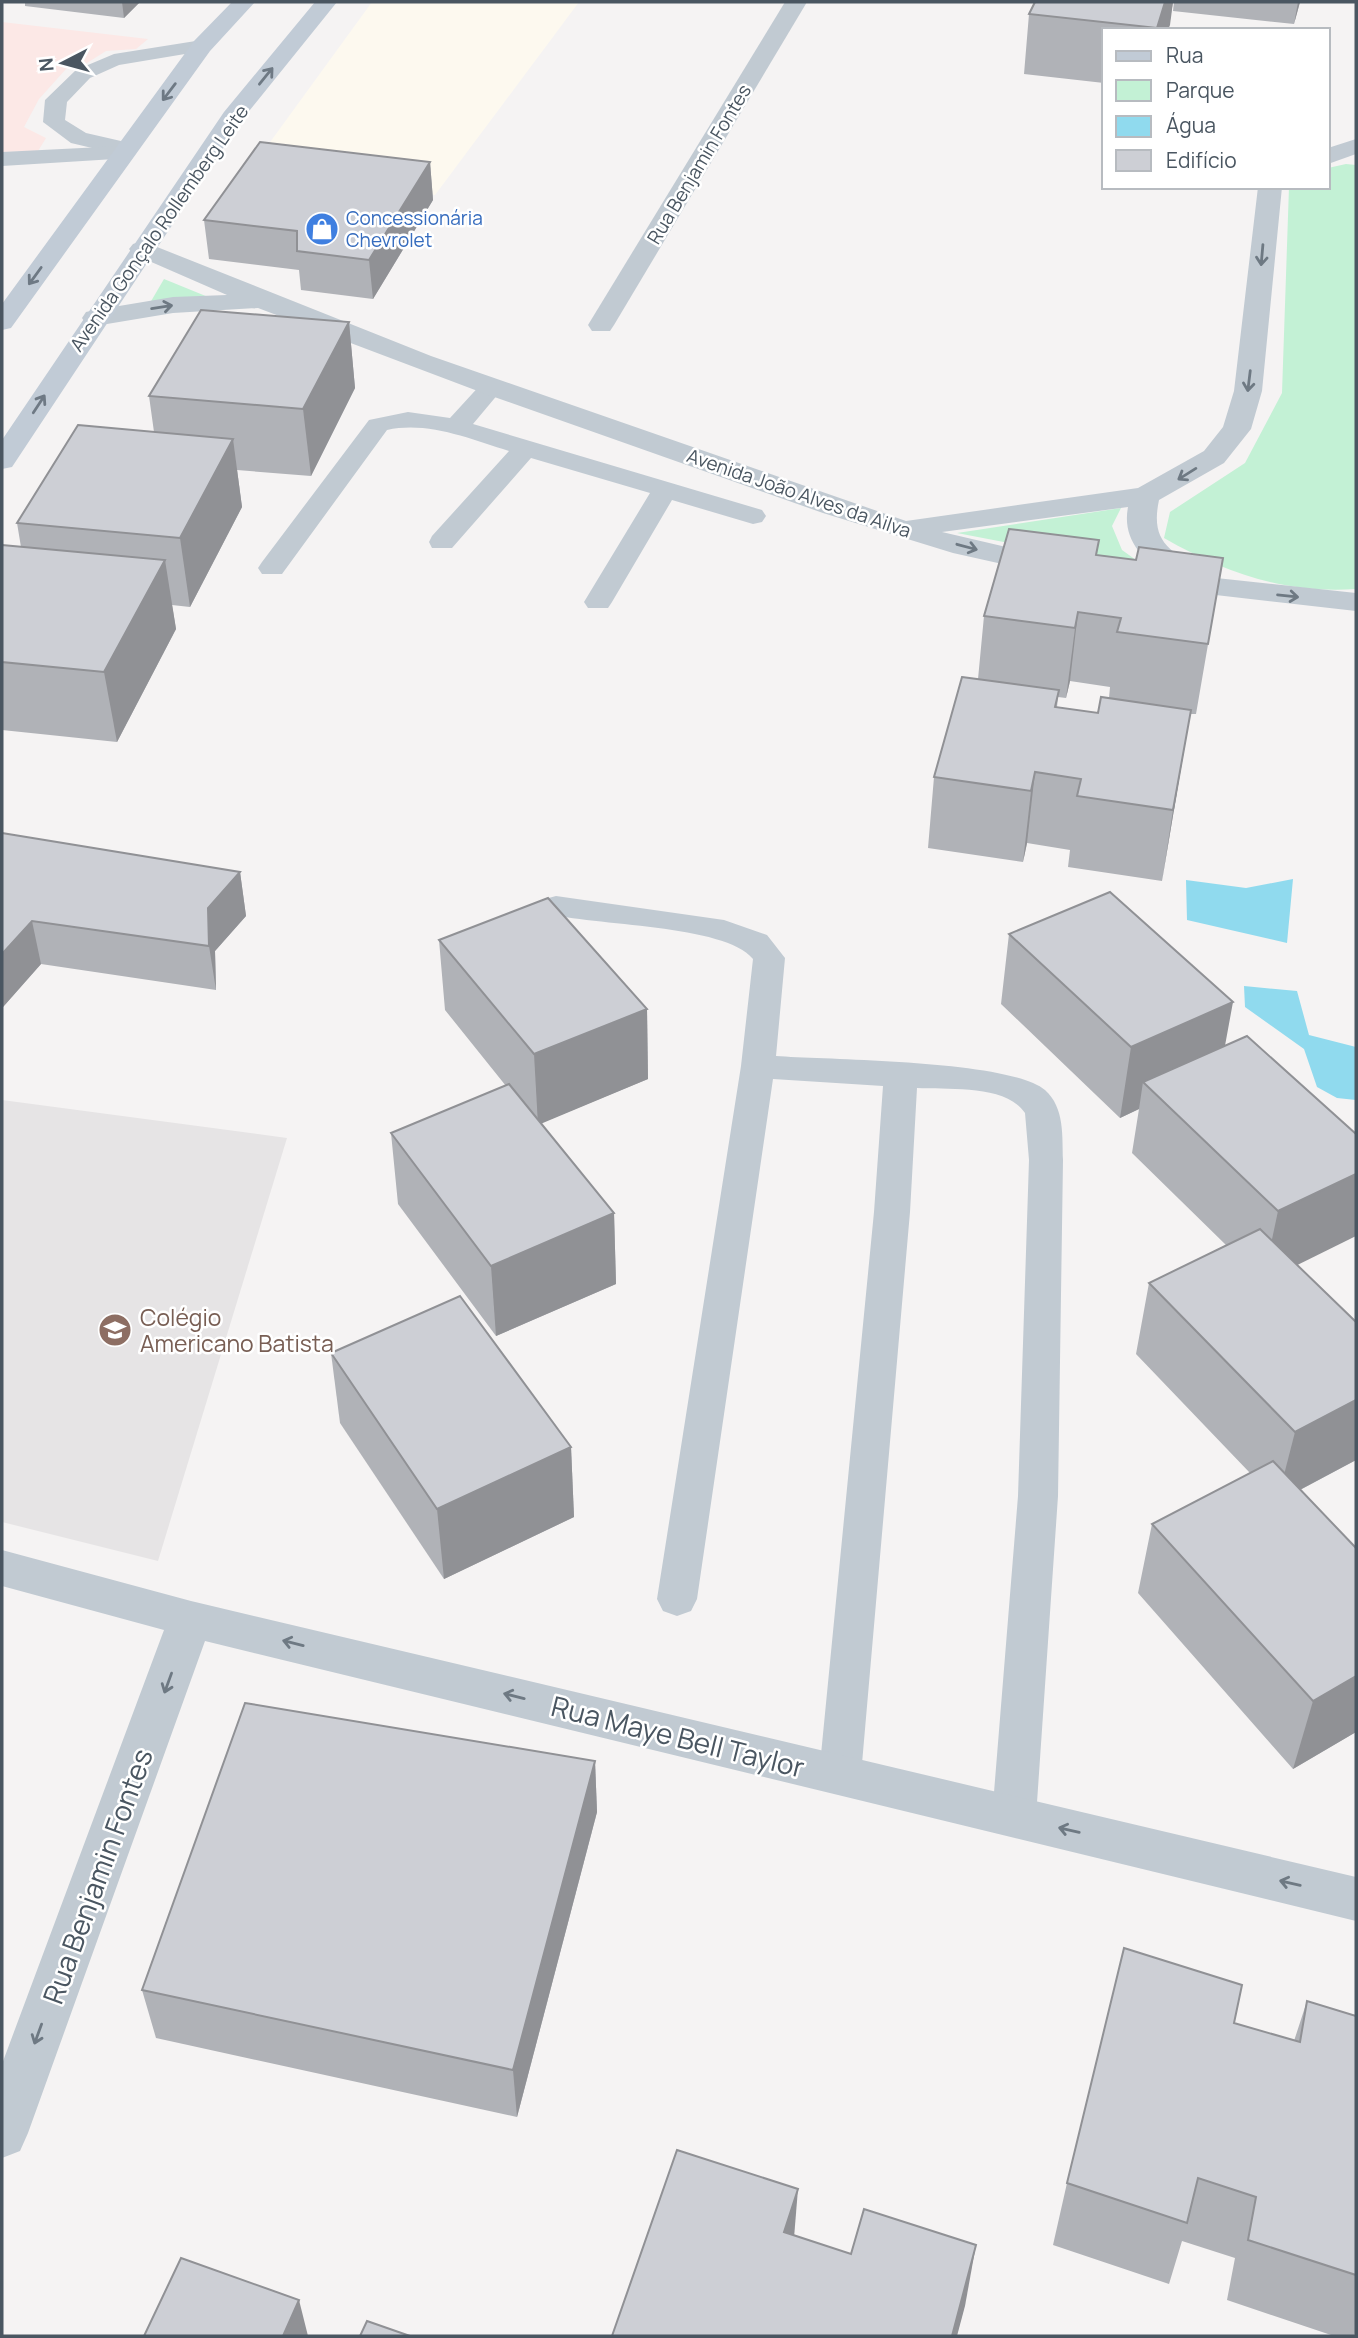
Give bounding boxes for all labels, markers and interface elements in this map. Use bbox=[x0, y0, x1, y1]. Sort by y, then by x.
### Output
north arrow bbox=[28, 28, 98, 98]
legend bbox=[1102, 28, 1330, 189]
text: Rua bbox=[1166, 41, 1203, 69]
text: N bbox=[32, 57, 60, 73]
one-way arrow bbox=[258, 67, 274, 85]
text: Parque bbox=[1166, 76, 1235, 104]
street label: Rua Benjamin Fontes bbox=[641, 79, 757, 249]
one-way arrow bbox=[161, 82, 176, 100]
street label: Avenida Gonçalo Rollemberg Leite bbox=[64, 100, 254, 356]
text: Água bbox=[1166, 111, 1216, 139]
text: Edifício bbox=[1166, 146, 1237, 174]
place label: Concessionária Chevrolet bbox=[346, 205, 483, 253]
shop icon: Concessionária Chevrolet bbox=[303, 210, 341, 248]
one-way arrow bbox=[1255, 243, 1268, 265]
one-way arrow bbox=[28, 266, 42, 285]
one-way arrow bbox=[150, 300, 173, 313]
one-way arrow bbox=[1243, 369, 1256, 392]
one-way arrow bbox=[32, 395, 46, 414]
street label: Avenida João Alves da Ailva bbox=[684, 442, 914, 544]
one-way arrow bbox=[1178, 468, 1198, 482]
one-way arrow bbox=[955, 541, 977, 554]
one-way arrow bbox=[1276, 590, 1299, 603]
place label: Colégio Americano Batista bbox=[140, 1301, 334, 1359]
school or university icon: Colégio Americano Batista bbox=[96, 1311, 134, 1349]
one-way arrow bbox=[282, 1636, 305, 1649]
one-way arrow bbox=[161, 1671, 173, 1693]
street label: Rua Maye Bell Taylor bbox=[548, 1686, 808, 1786]
one-way arrow bbox=[503, 1689, 526, 1702]
street label: Rua Benjamin Fontes bbox=[33, 1743, 161, 2009]
one-way arrow bbox=[1058, 1823, 1081, 1836]
one-way arrow bbox=[1279, 1876, 1302, 1889]
one-way arrow bbox=[31, 2023, 43, 2045]

